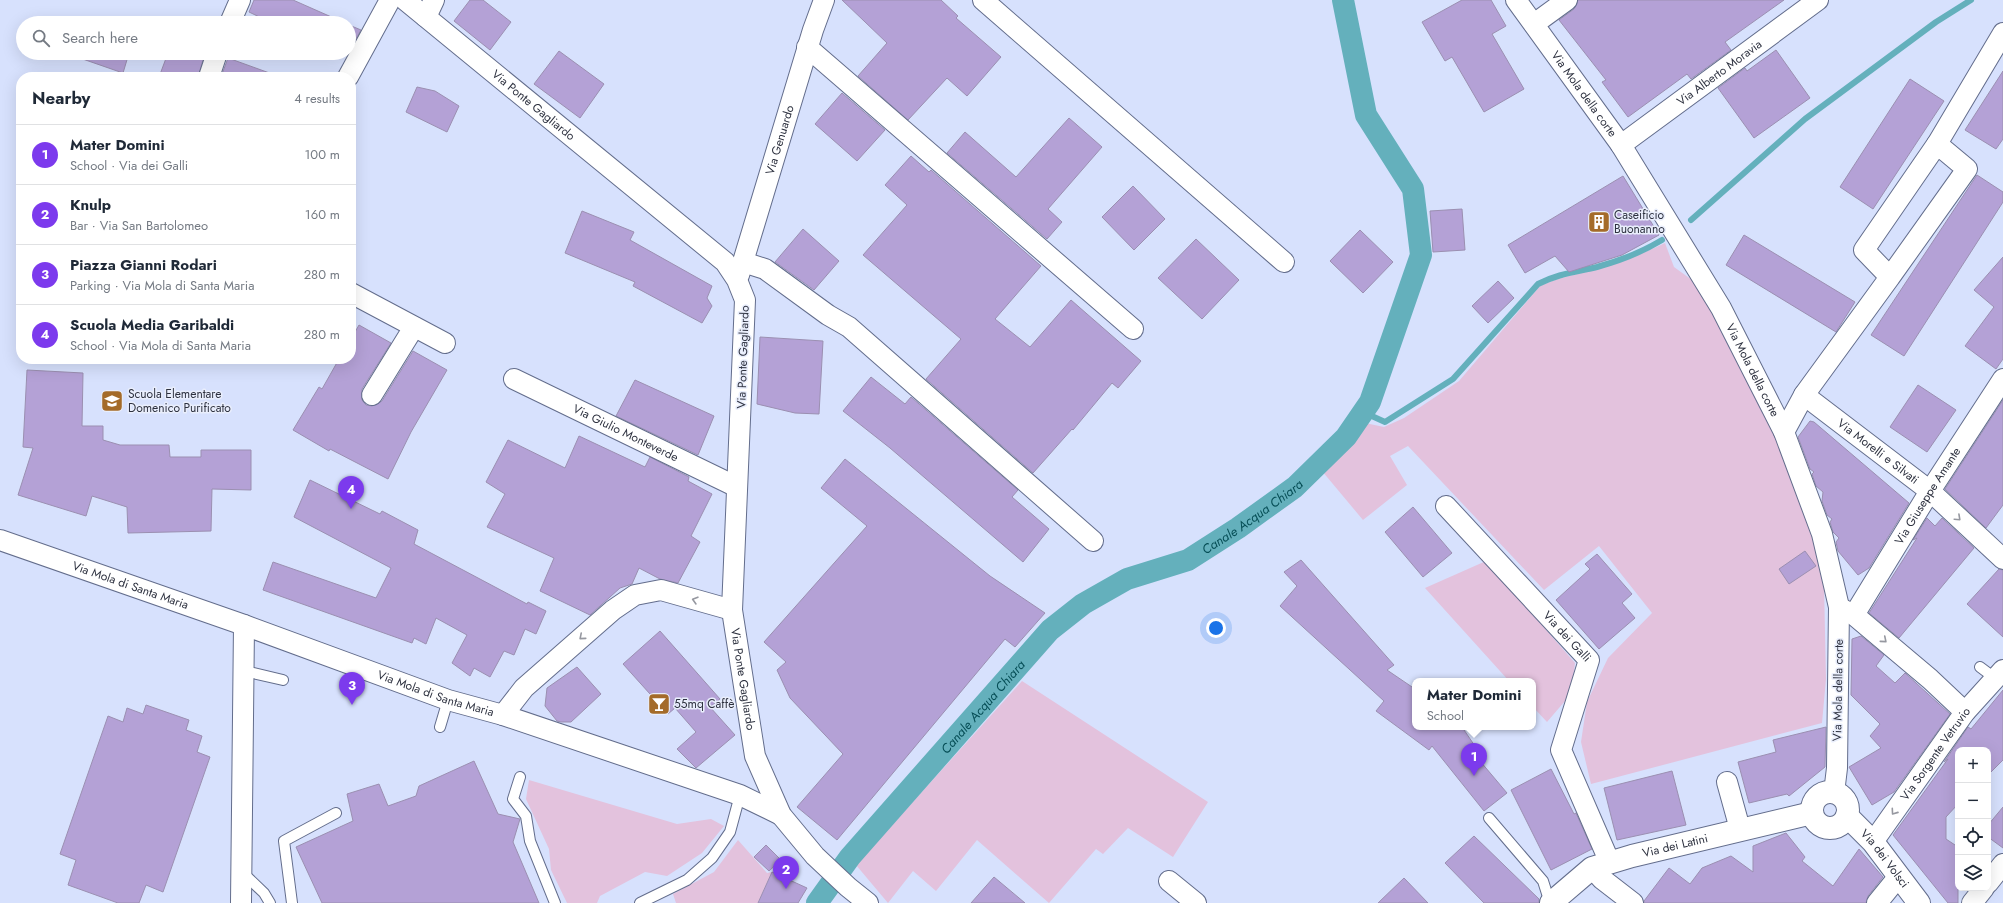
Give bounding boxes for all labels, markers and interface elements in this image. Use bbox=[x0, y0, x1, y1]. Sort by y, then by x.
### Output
search box bbox=[16, 16, 356, 60]
icon: search bbox=[30, 27, 52, 49]
text: Search here bbox=[62, 27, 138, 49]
street label: Via Alberto Moravia bbox=[1673, 35, 1766, 110]
street label: Via Mola della corte bbox=[1547, 47, 1621, 141]
street label: Via Ponte Gagliardo bbox=[488, 65, 579, 145]
text: Nearby bbox=[32, 86, 90, 110]
text: 4 results bbox=[294, 89, 340, 108]
street label: Via Genuardo bbox=[761, 103, 799, 177]
text: Mater Domini bbox=[70, 134, 165, 156]
text: 1 bbox=[42, 145, 48, 164]
text: 100 m bbox=[305, 145, 340, 164]
text: School · Via dei Galli bbox=[70, 156, 188, 175]
text: Knulp bbox=[70, 194, 111, 216]
text: 2 bbox=[41, 205, 49, 224]
text: 160 m bbox=[305, 205, 340, 224]
place label: Caseificio Buonanno bbox=[1614, 206, 1665, 238]
building icon: Caseificio Buonanno bbox=[1586, 209, 1612, 235]
text: Bar · Via San Bartolomeo bbox=[70, 216, 208, 235]
text: Piazza Gianni Rodari bbox=[70, 254, 217, 276]
text: 3 bbox=[41, 265, 49, 284]
text: 280 m bbox=[304, 265, 340, 284]
text: Parking · Via Mola di Santa Maria bbox=[70, 276, 254, 295]
street label: Via Ponte Gagliardo bbox=[732, 305, 754, 409]
text: Scuola Media Garibaldi bbox=[70, 314, 234, 336]
street label: Via Mola della corte bbox=[1721, 320, 1784, 420]
text: 4 bbox=[40, 325, 50, 344]
text: 280 m bbox=[304, 325, 340, 344]
text: School · Via Mola di Santa Maria bbox=[70, 336, 251, 355]
place label: Scuola Elementare Domenico Purificato bbox=[128, 385, 231, 417]
school or university icon: Scuola Elementare Domenico Purificato bbox=[99, 388, 125, 414]
street label: Via Giulio Monteverde bbox=[570, 400, 681, 466]
street label: Via Morelli e Silvati bbox=[1833, 414, 1923, 488]
street label: Via Giuseppe Amante bbox=[1890, 444, 1965, 548]
water label: Canale Acqua Chiara bbox=[1198, 475, 1307, 559]
pin: 4 bbox=[338, 476, 364, 509]
one-way arrow bbox=[1953, 513, 1961, 520]
street label: Via Mola di Santa Maria bbox=[70, 557, 191, 614]
one-way arrow bbox=[691, 596, 698, 605]
street label: Via dei Galli bbox=[1539, 607, 1595, 666]
your location bbox=[1206, 618, 1226, 638]
street label: Via Ponte Gagliardo bbox=[726, 627, 760, 732]
one-way arrow bbox=[579, 633, 586, 640]
one-way arrow bbox=[1879, 636, 1886, 643]
street label: Via Mola della corte bbox=[1828, 639, 1848, 741]
water label: Canale Acqua Chiara bbox=[936, 656, 1030, 758]
street label: Via Mola di Santa Maria bbox=[375, 666, 496, 721]
pin: 3 bbox=[339, 672, 365, 705]
popup bbox=[1412, 678, 1536, 730]
text: Mater Domini bbox=[1427, 684, 1521, 706]
bar icon: 55mq Caffè bbox=[646, 691, 672, 717]
place label: 55mq Caffè bbox=[674, 695, 734, 713]
street label: Via Sorgente Vetruvio bbox=[1896, 702, 1975, 804]
text: School bbox=[1427, 706, 1464, 725]
pin: 1 bbox=[1461, 743, 1487, 776]
map controls bbox=[1955, 747, 1991, 891]
button: + bbox=[1955, 747, 1991, 783]
button: − bbox=[1955, 783, 1991, 819]
one-way arrow bbox=[1892, 808, 1899, 815]
button: locate bbox=[1955, 819, 1991, 855]
street label: Via dei Volsci bbox=[1856, 825, 1914, 892]
street label: Via dei Latini bbox=[1641, 829, 1710, 862]
button: layers bbox=[1955, 855, 1991, 891]
pin: 2 bbox=[773, 856, 799, 889]

